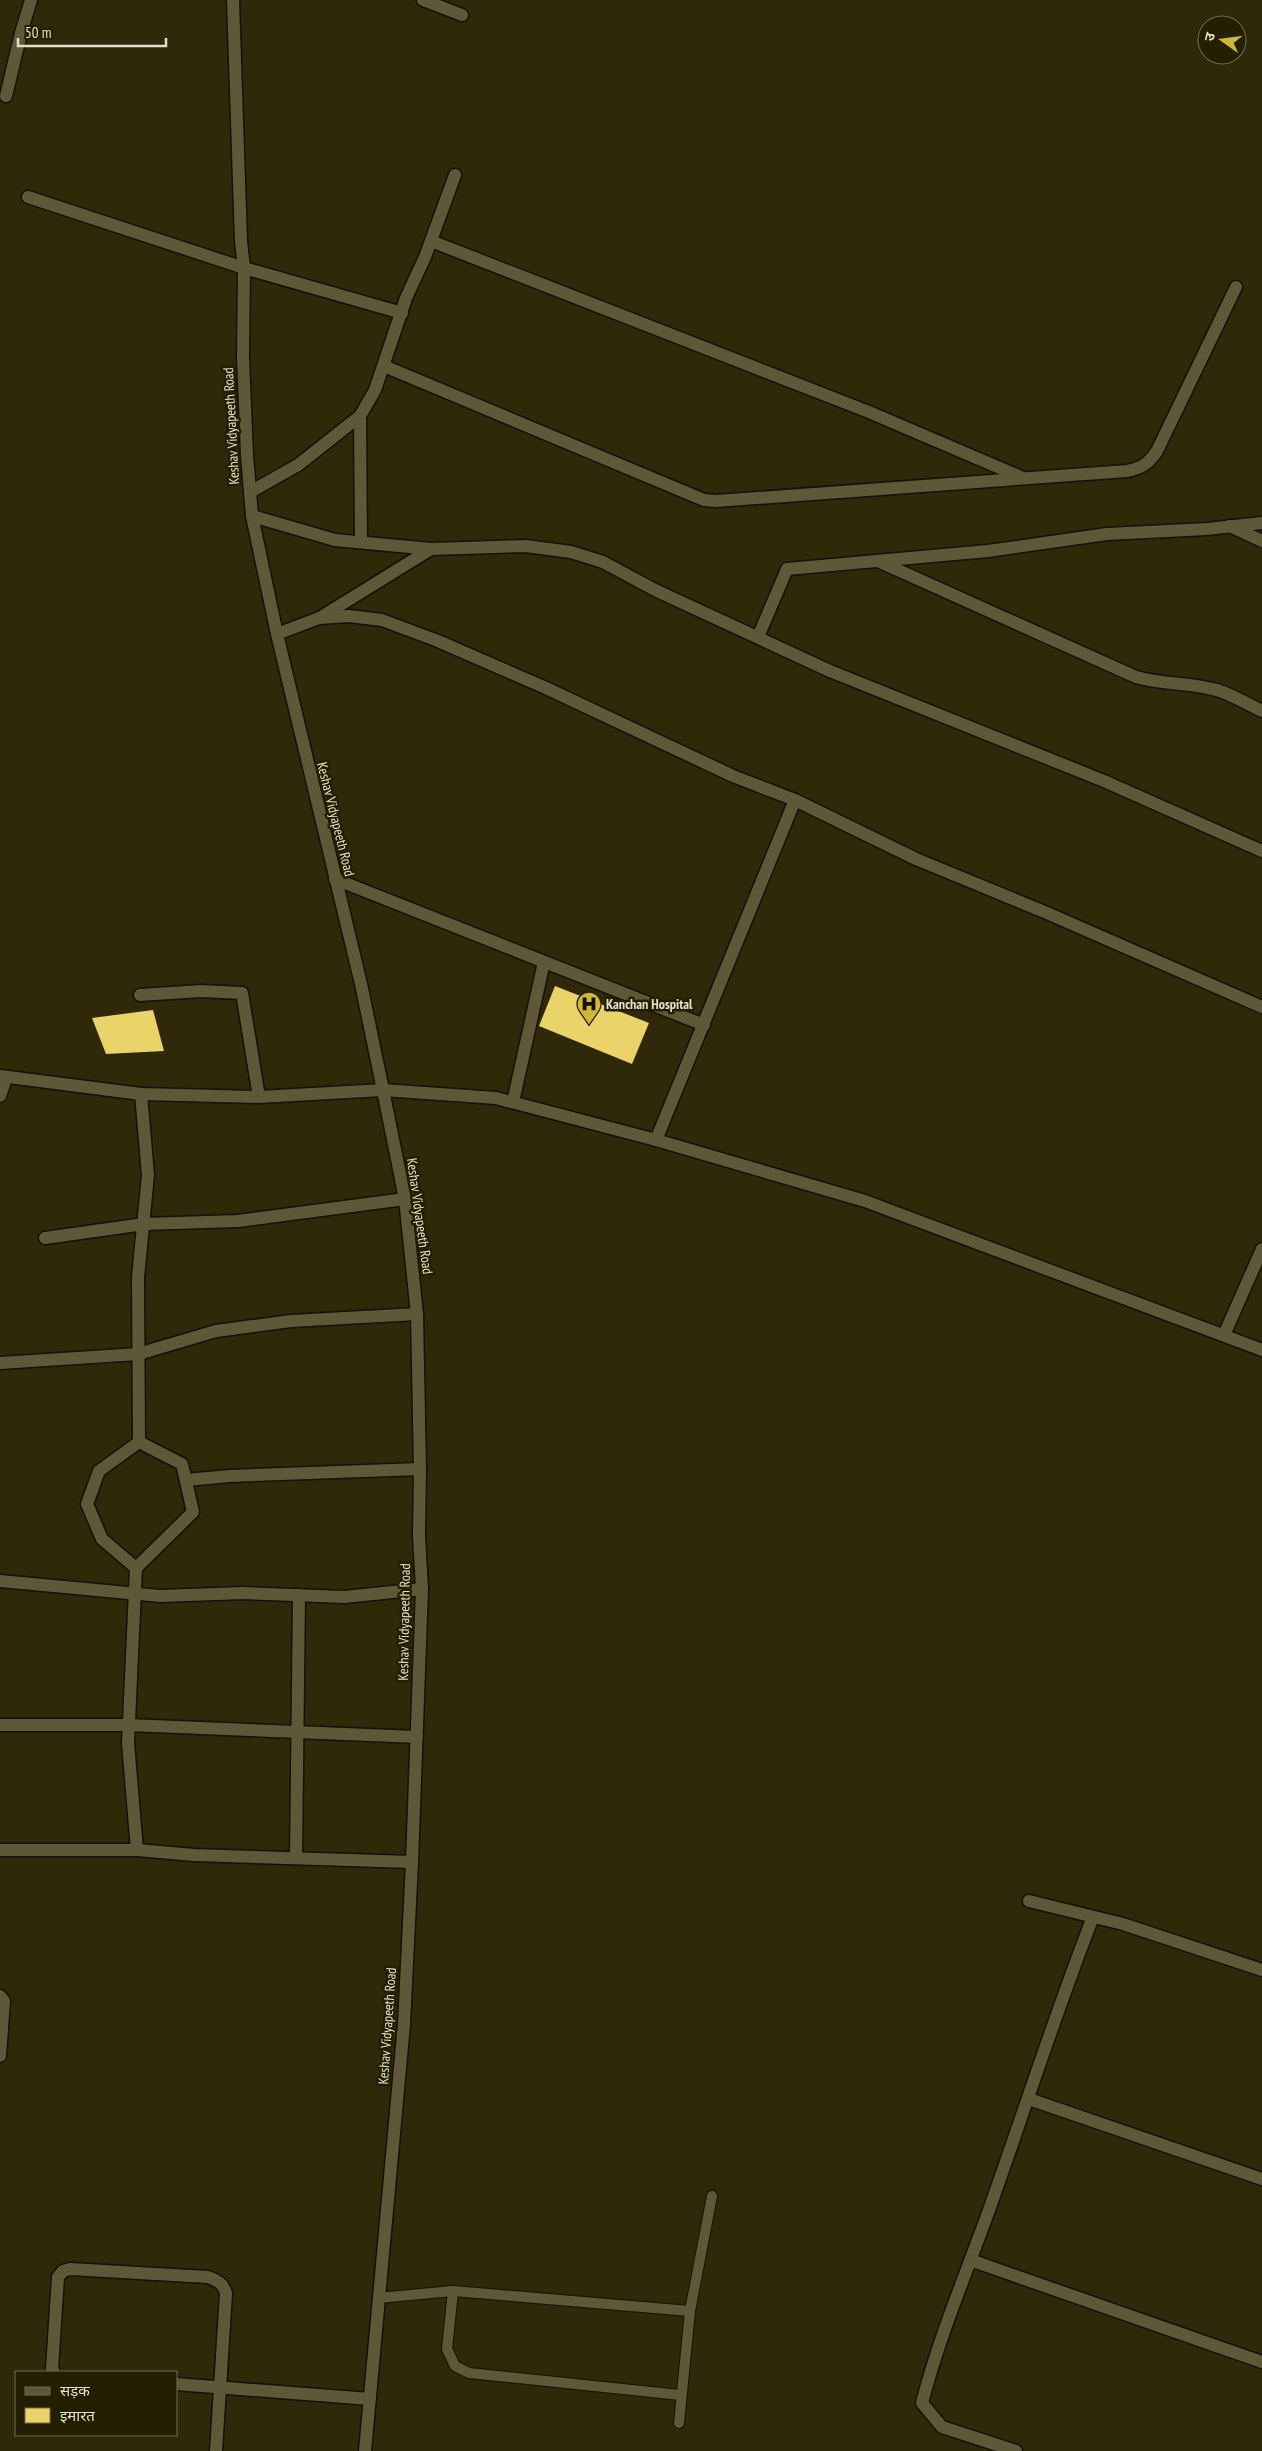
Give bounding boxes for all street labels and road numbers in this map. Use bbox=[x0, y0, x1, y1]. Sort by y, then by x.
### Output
street label: Keshav Vidyapeeth Road bbox=[219, 367, 243, 485]
street label: Keshav Vidyapeeth Road bbox=[313, 760, 359, 878]
street label: Keshav Vidyapeeth Road bbox=[403, 1157, 437, 1275]
street label: Keshav Vidyapeeth Road bbox=[394, 1563, 414, 1681]
street label: Keshav Vidyapeeth Road bbox=[374, 1967, 400, 2085]

